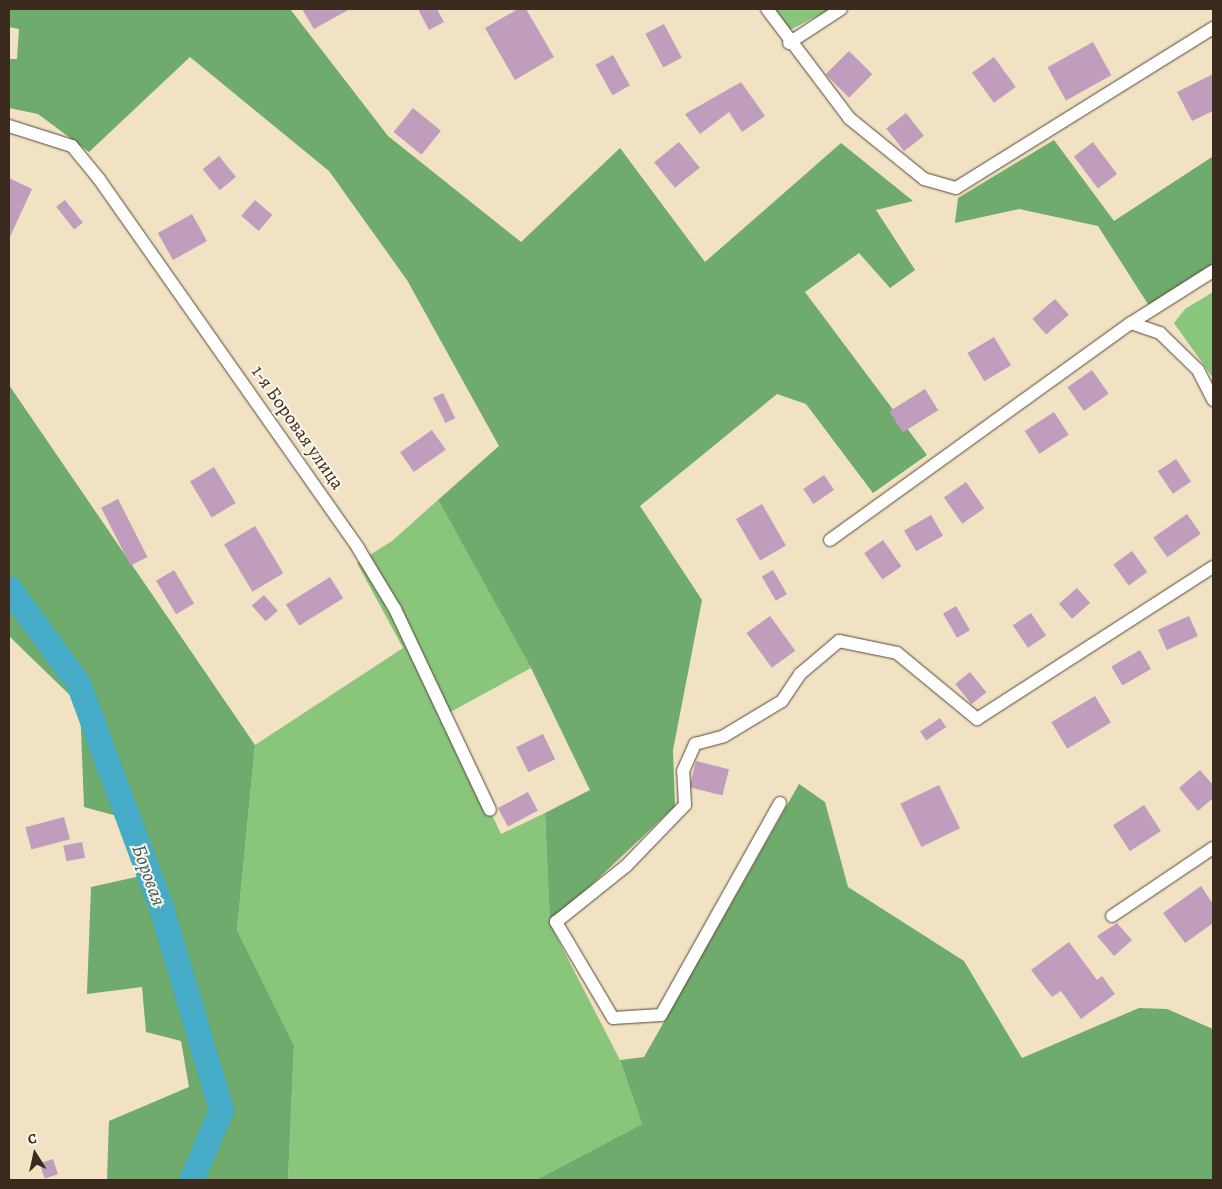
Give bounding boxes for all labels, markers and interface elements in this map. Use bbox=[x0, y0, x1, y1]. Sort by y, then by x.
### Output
street label: 1-я Боровая улица bbox=[246, 362, 348, 494]
water label: Боровая bbox=[127, 841, 171, 909]
north arrow bbox=[10, 1129, 60, 1179]
text: С bbox=[26, 1129, 38, 1149]

